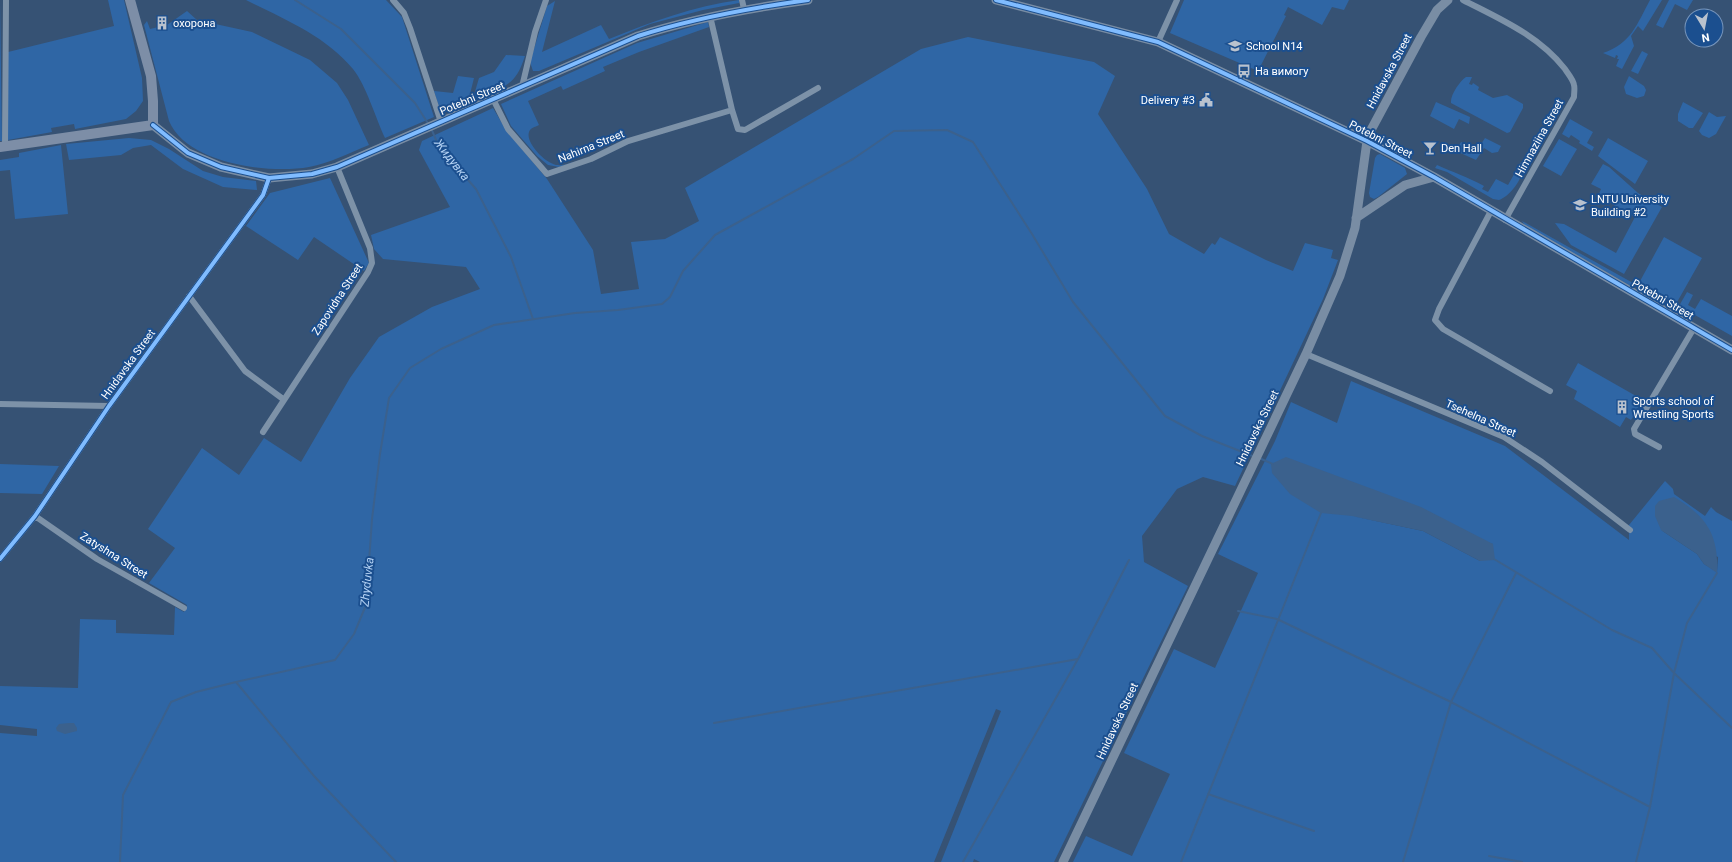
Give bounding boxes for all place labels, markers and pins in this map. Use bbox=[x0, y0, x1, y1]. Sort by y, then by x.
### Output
building icon: охорона bbox=[154, 15, 170, 31]
place label: охорона bbox=[173, 17, 216, 30]
school or university icon: School N14 bbox=[1227, 38, 1243, 54]
place label: School N14 bbox=[1246, 40, 1303, 53]
bus stop icon: На вимогу bbox=[1236, 63, 1252, 79]
place label: На вимогу bbox=[1255, 65, 1309, 78]
public building icon: Delivery #3 bbox=[1198, 92, 1214, 108]
place label: Delivery #3 bbox=[1141, 94, 1195, 107]
bar icon: Den Hall bbox=[1422, 140, 1438, 156]
place label: Den Hall bbox=[1441, 142, 1482, 155]
place label: LNTU University Building #2 bbox=[1591, 193, 1670, 219]
school or university icon: LNTU University Building #2 bbox=[1572, 197, 1588, 213]
place label: Sports school of Wrestling Sports bbox=[1633, 395, 1714, 421]
building icon: Sports school of Wrestling Sports bbox=[1614, 399, 1630, 415]

